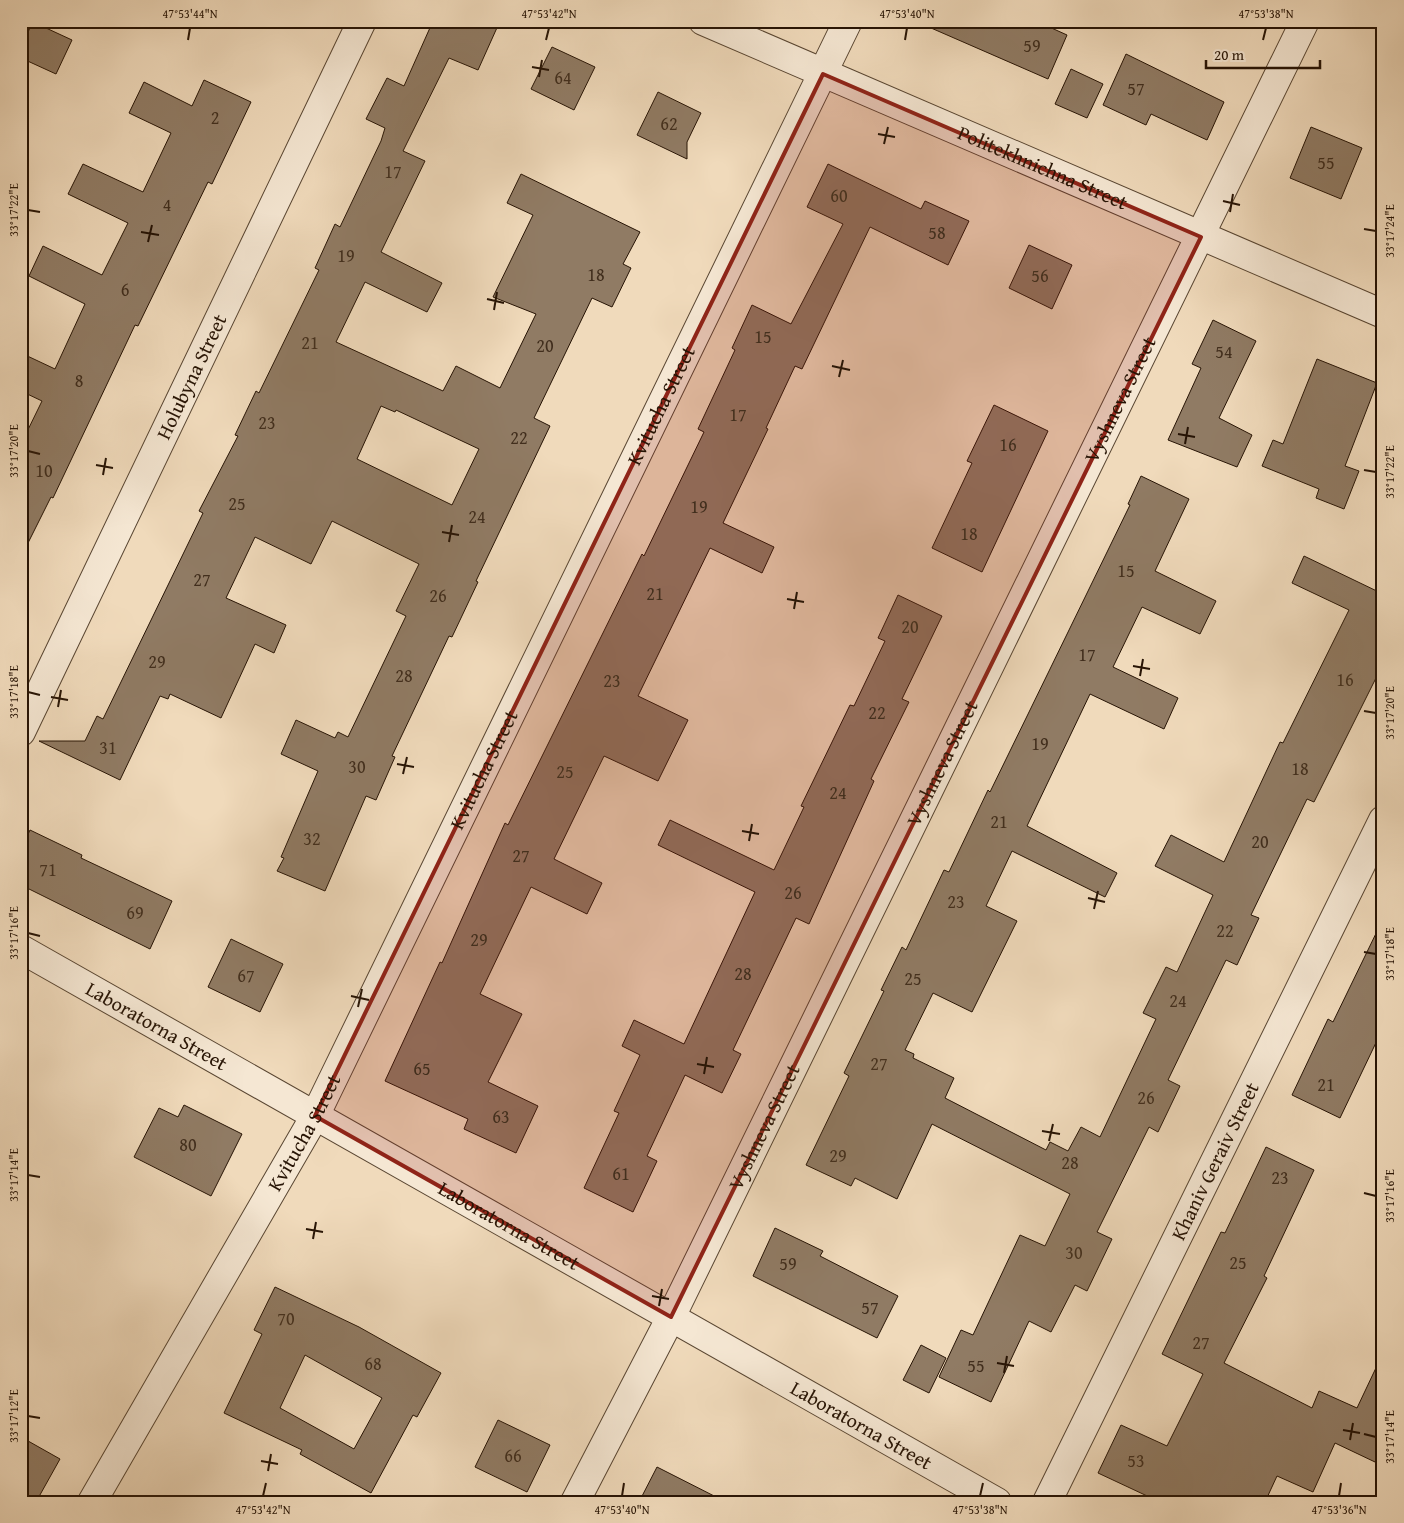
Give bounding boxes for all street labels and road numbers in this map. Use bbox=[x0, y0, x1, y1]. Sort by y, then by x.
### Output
street label: Politekhnichna Street bbox=[953, 118, 1133, 216]
street label: Holubyna Street bbox=[148, 309, 233, 444]
street label: Vyshneva Street bbox=[1076, 331, 1163, 467]
street label: Kvitucha Street bbox=[619, 341, 702, 470]
street label: Vyshneva Street bbox=[898, 695, 985, 831]
street label: Kvitucha Street bbox=[442, 705, 525, 834]
street label: Laboratorna Street bbox=[81, 974, 233, 1077]
street label: Vyshneva Street bbox=[720, 1059, 807, 1195]
street label: Kvitucha Street bbox=[260, 1069, 347, 1196]
street label: Khaniv Geraiv Street bbox=[1163, 1077, 1266, 1245]
street label: Laboratorna Street bbox=[433, 1173, 585, 1277]
street label: Laboratorna Street bbox=[786, 1373, 938, 1476]

